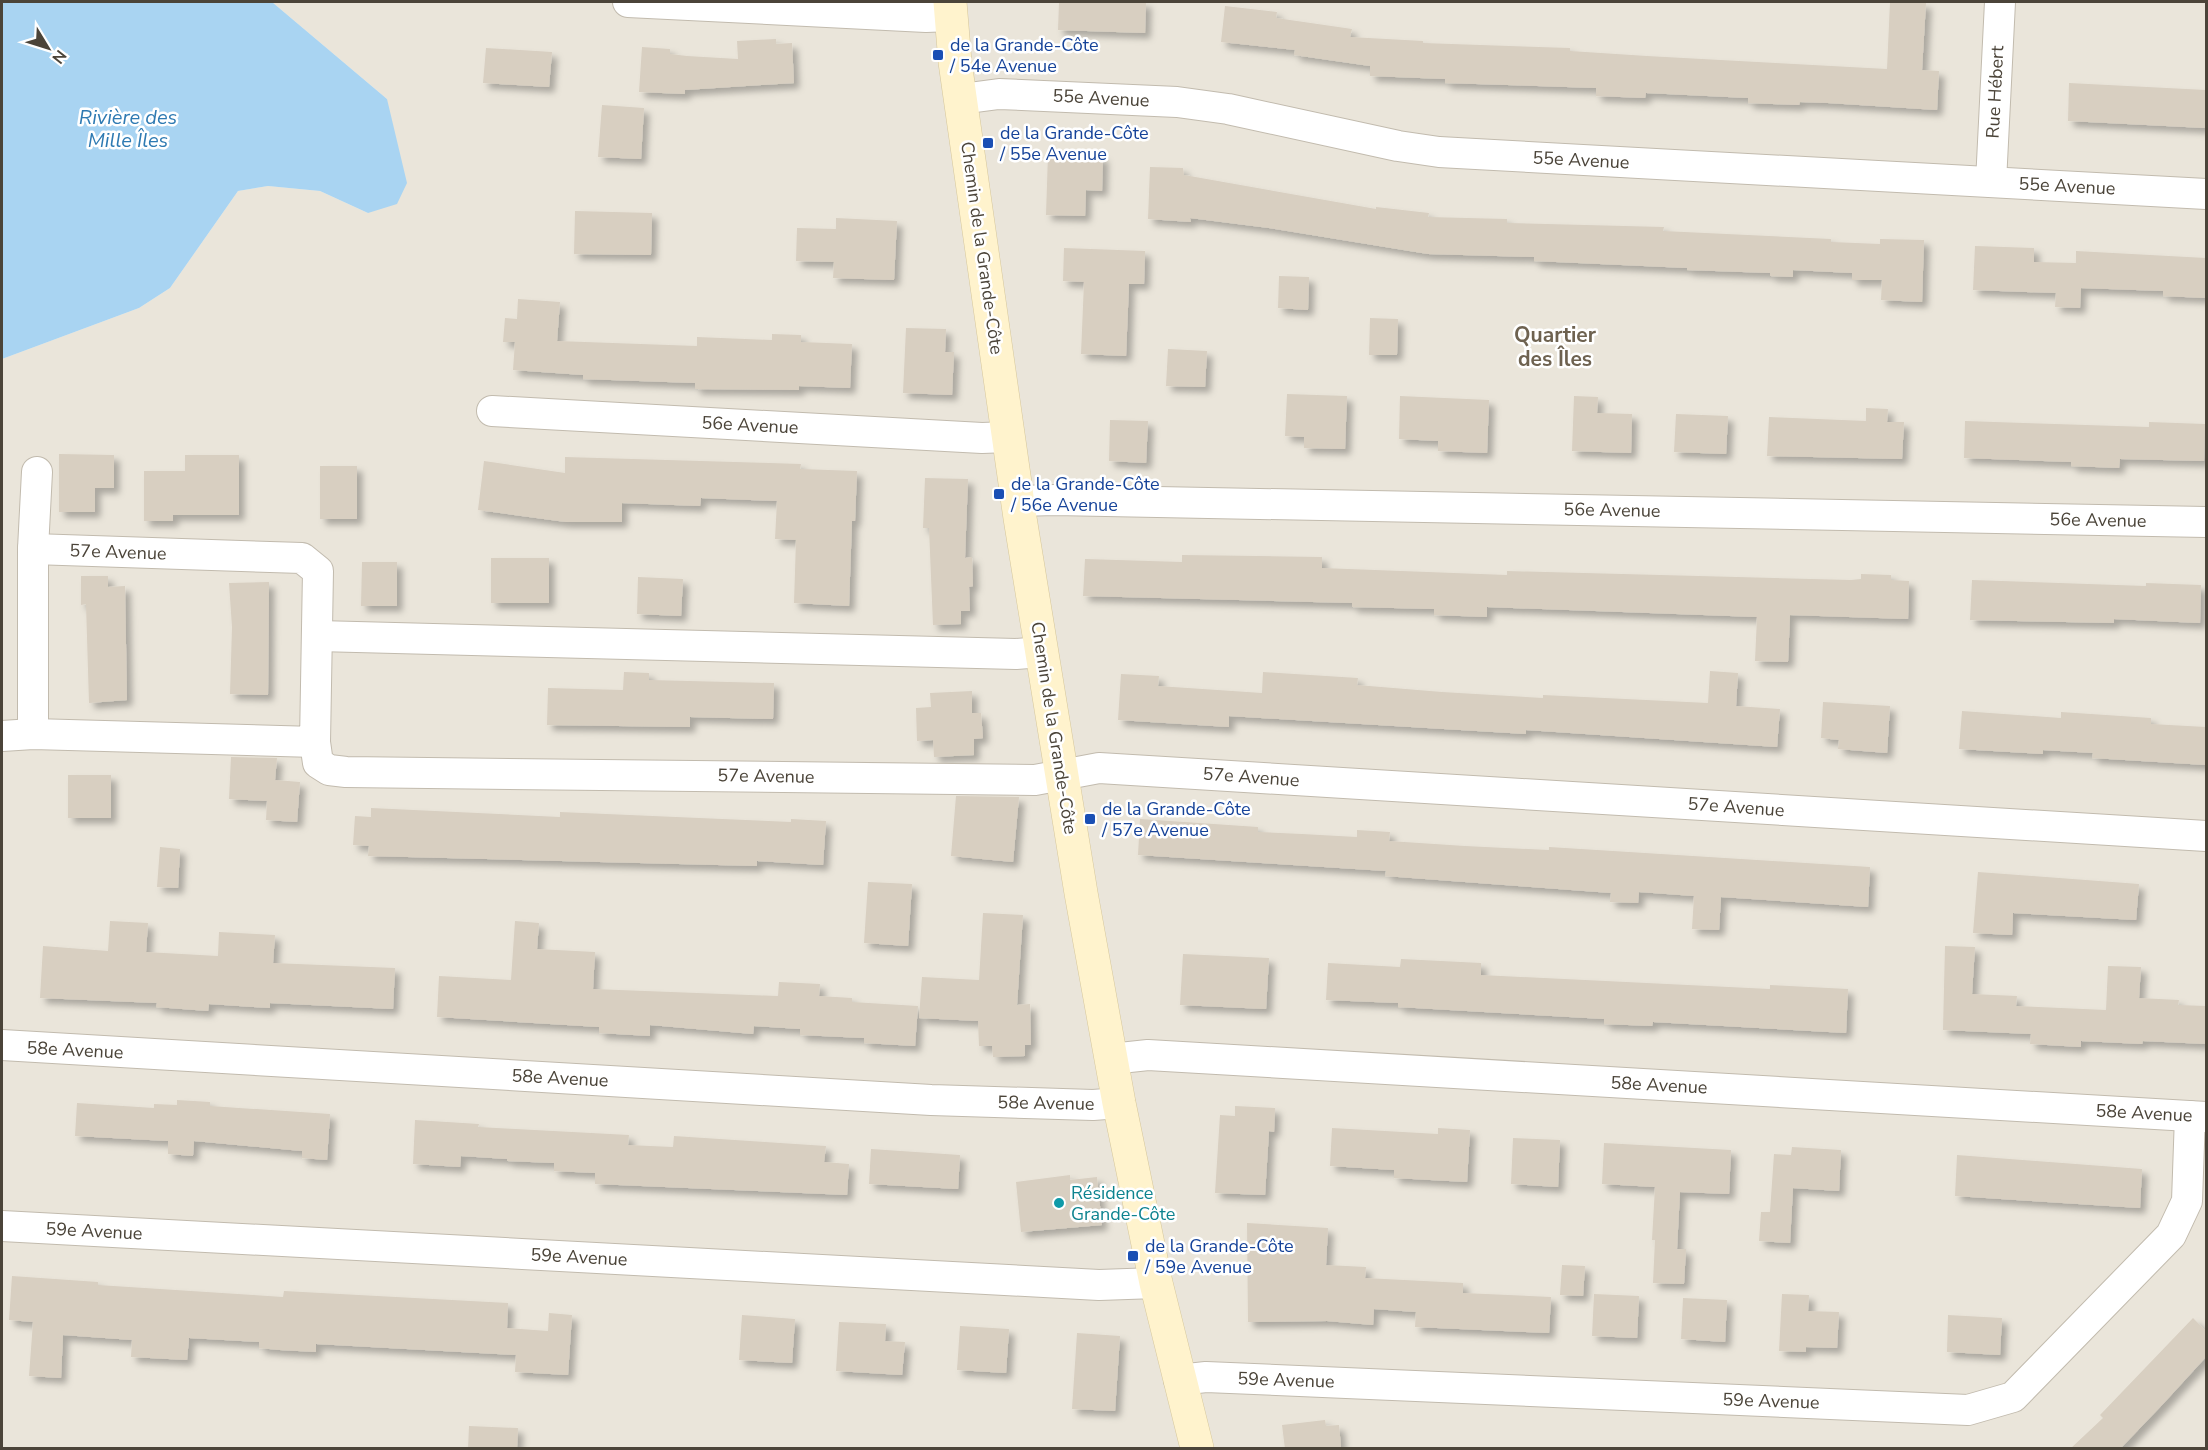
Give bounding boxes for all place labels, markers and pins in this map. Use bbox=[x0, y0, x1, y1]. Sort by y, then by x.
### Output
place label: de la Grande-Côte / 54e Avenue bbox=[949, 33, 1098, 78]
marker: de la Grande-Côte / 54e Avenue bbox=[931, 48, 945, 62]
place label: de la Grande-Côte / 55e Avenue bbox=[999, 121, 1148, 166]
marker: de la Grande-Côte / 55e Avenue bbox=[981, 136, 995, 150]
place label: de la Grande-Côte / 56e Avenue bbox=[1010, 472, 1159, 517]
marker: de la Grande-Côte / 56e Avenue bbox=[992, 487, 1006, 501]
place label: de la Grande-Côte / 57e Avenue bbox=[1101, 797, 1250, 842]
marker: de la Grande-Côte / 57e Avenue bbox=[1083, 812, 1097, 826]
place label: Résidence Grande-Côte bbox=[1071, 1181, 1175, 1226]
marker: Résidence Grande-Côte bbox=[1052, 1196, 1066, 1210]
place label: de la Grande-Côte / 59e Avenue bbox=[1144, 1234, 1293, 1279]
marker: de la Grande-Côte / 59e Avenue bbox=[1126, 1249, 1140, 1263]

